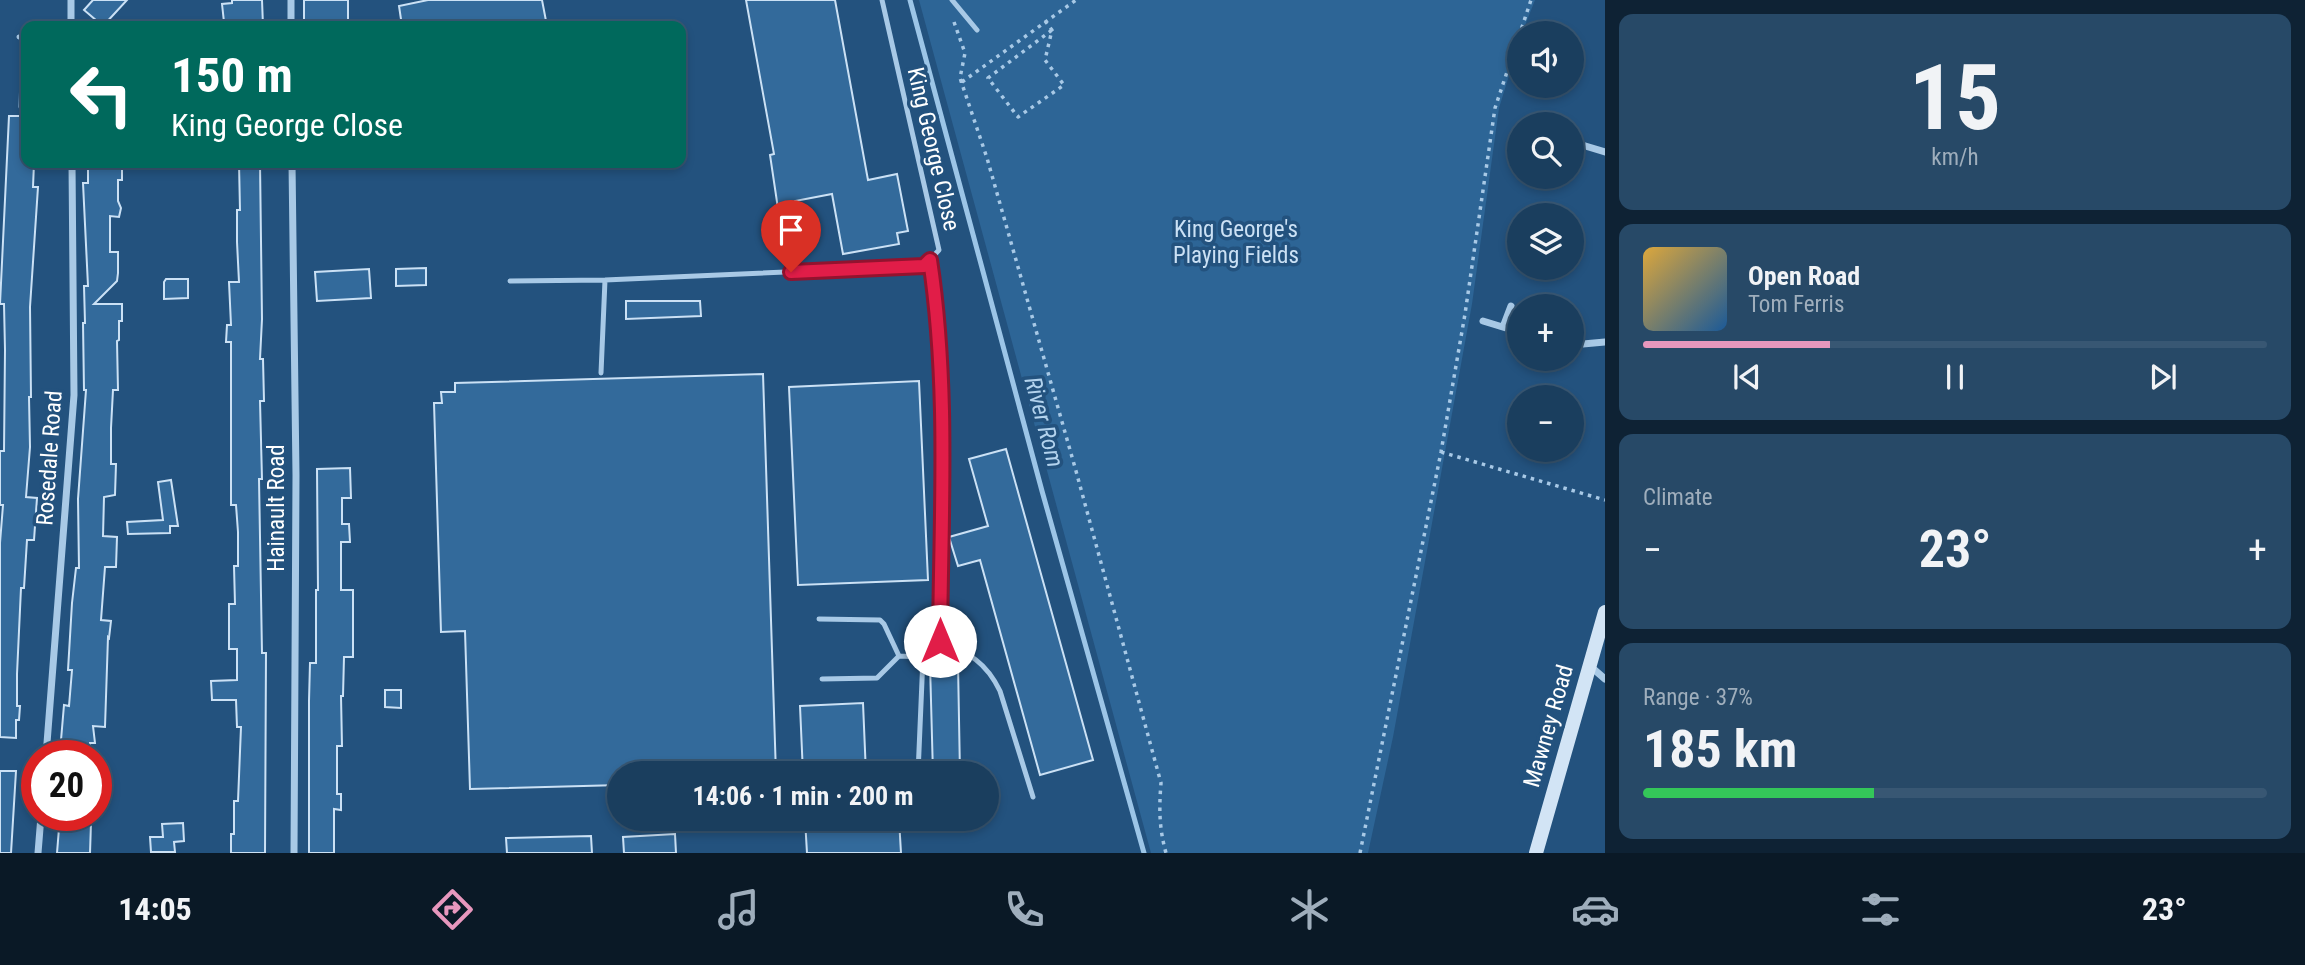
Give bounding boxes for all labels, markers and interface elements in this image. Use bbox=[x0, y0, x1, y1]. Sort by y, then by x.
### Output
map controls bbox=[1507, 21, 1584, 462]
button: sound bbox=[1507, 21, 1584, 98]
text: 15 bbox=[1909, 45, 2001, 151]
text: 150 m bbox=[171, 47, 293, 104]
icon: left bbox=[56, 49, 147, 140]
street label: King George Close bbox=[902, 65, 965, 233]
text: King George Close bbox=[171, 106, 403, 144]
button: search bbox=[1507, 112, 1584, 189]
text: km/h bbox=[1931, 144, 1979, 171]
pin bbox=[761, 200, 821, 272]
button: layers bbox=[1507, 203, 1584, 280]
icon: arrive bbox=[772, 211, 810, 249]
park label: King George's Playing Fields bbox=[1173, 216, 1299, 269]
text: Open Road bbox=[1748, 261, 1860, 291]
text: Tom Ferris bbox=[1748, 291, 1844, 318]
button: + bbox=[1507, 294, 1584, 371]
icon: previous bbox=[1728, 358, 1766, 396]
icon: pause bbox=[1936, 358, 1974, 396]
icon: next bbox=[2144, 358, 2182, 396]
water label: River Rom bbox=[1019, 374, 1069, 470]
button: − bbox=[1507, 385, 1584, 462]
street label: Rosedale Road bbox=[31, 390, 68, 526]
street label: Hainault Road bbox=[263, 444, 290, 572]
text: Climate bbox=[1643, 484, 1713, 511]
text: 23° bbox=[1919, 519, 1991, 580]
text: − bbox=[1643, 528, 1662, 572]
text: + bbox=[2248, 528, 2267, 572]
position arrow bbox=[903, 604, 977, 678]
street label: Mawney Road bbox=[1518, 662, 1579, 790]
text: Range · 37% bbox=[1643, 684, 1753, 711]
text: 185 km bbox=[1643, 719, 1797, 780]
speed limit sign: 20 bbox=[21, 740, 112, 831]
text: 14:06 · 1 min · 200 m bbox=[693, 781, 913, 811]
icon: directions bbox=[428, 885, 477, 934]
icon: music bbox=[714, 885, 763, 934]
icon: phone bbox=[1000, 885, 1049, 934]
icon: climate bbox=[1285, 885, 1334, 934]
icon: car bbox=[1571, 885, 1620, 934]
icon: filters bbox=[1856, 885, 1905, 934]
text: 14:05 bbox=[118, 890, 192, 928]
text: 23° bbox=[2142, 890, 2187, 928]

